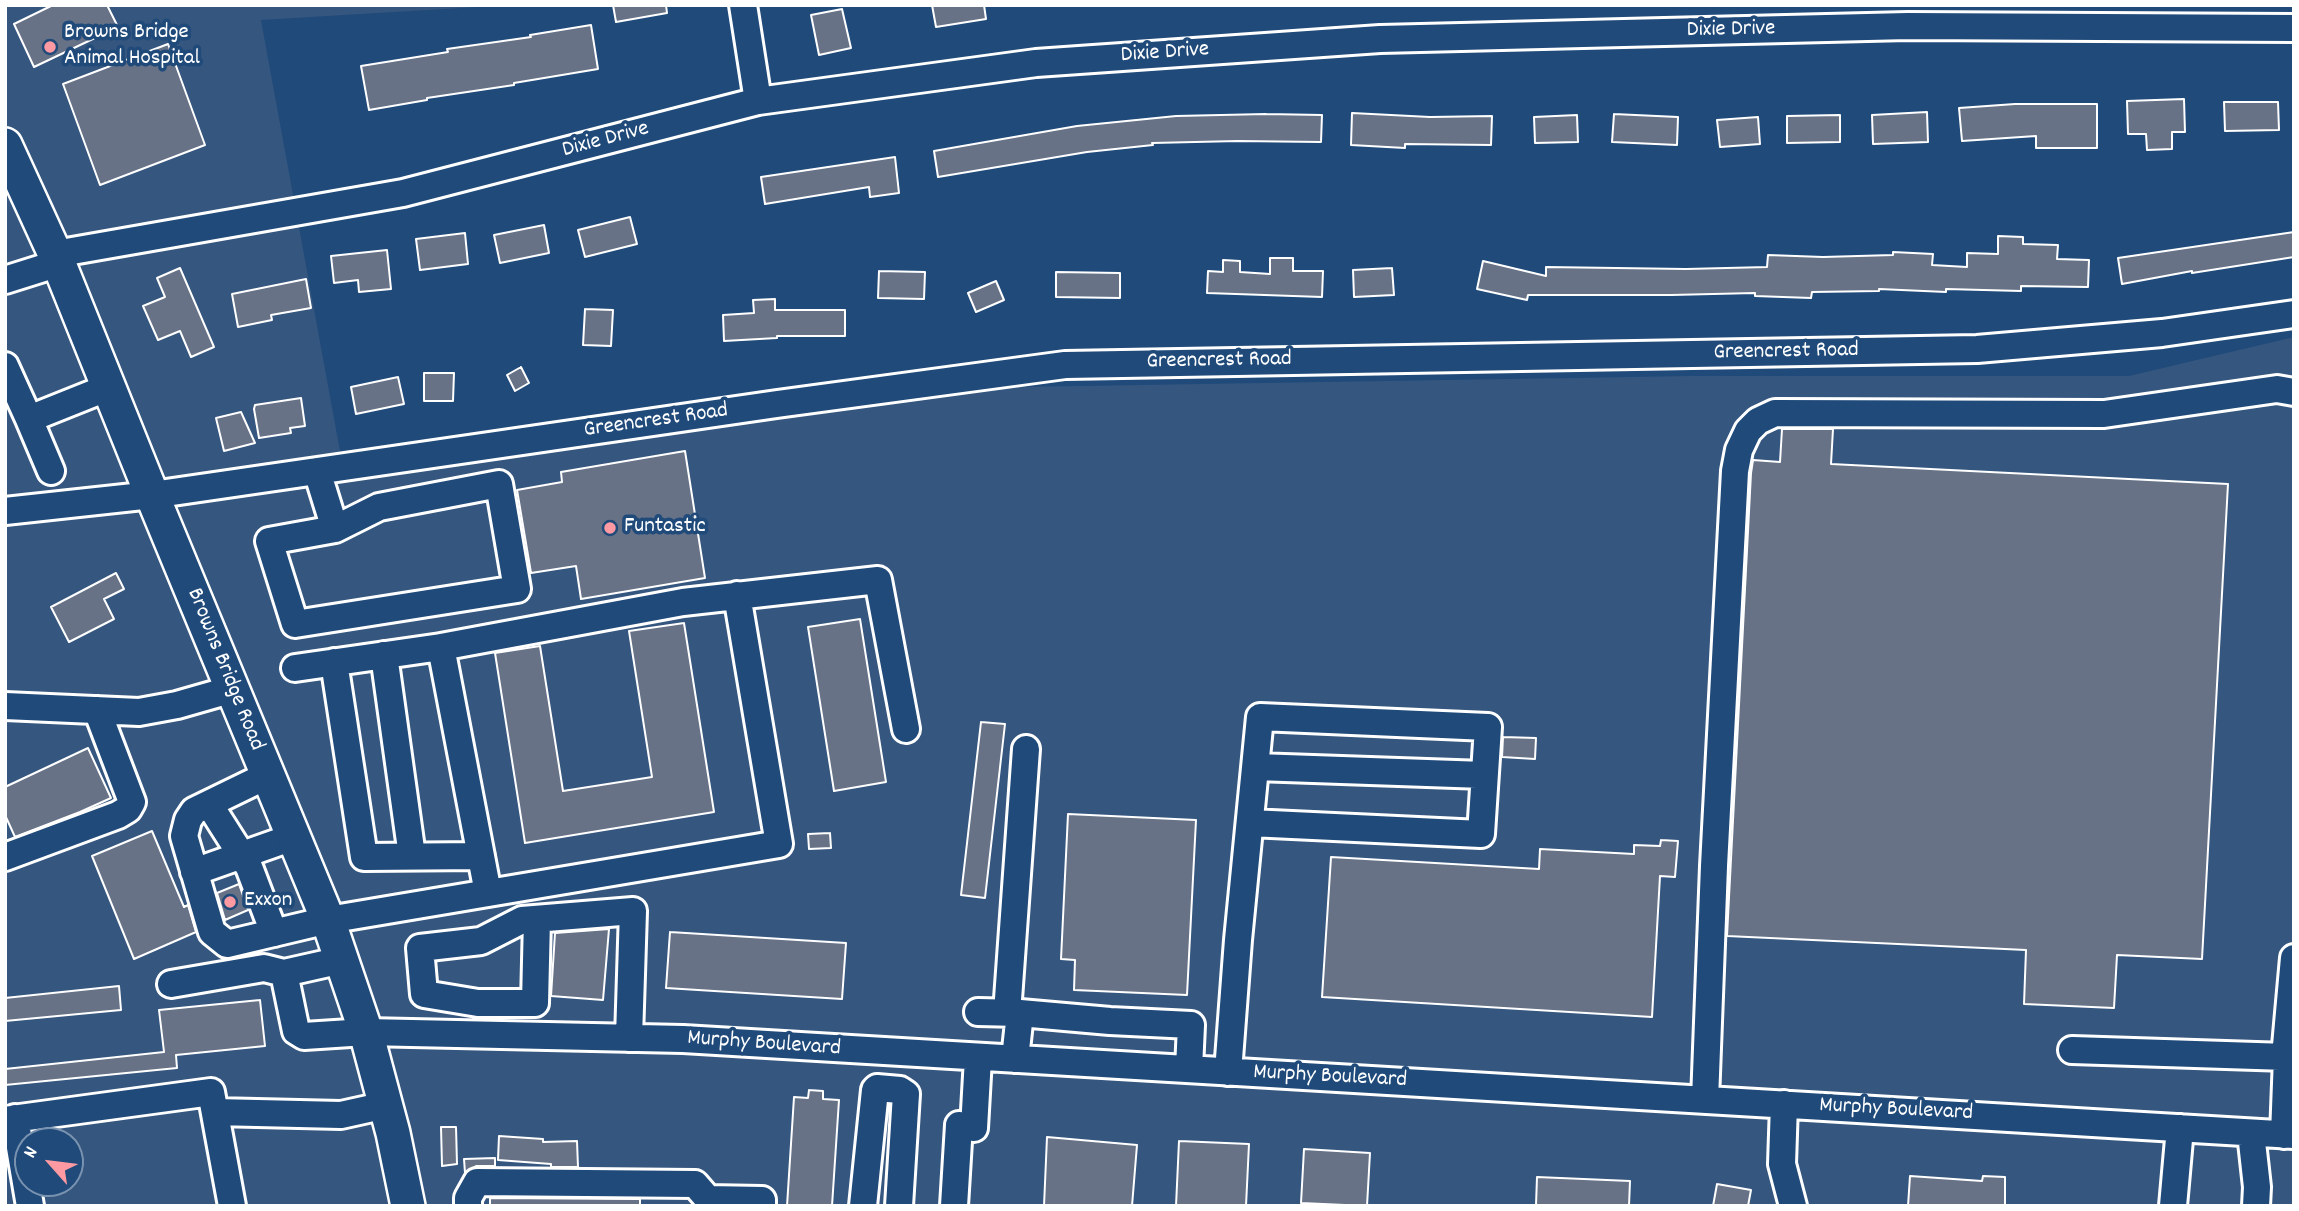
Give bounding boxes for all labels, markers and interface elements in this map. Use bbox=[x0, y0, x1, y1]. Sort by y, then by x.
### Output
street label: Dixie Drive bbox=[1687, 16, 1775, 46]
place label: Browns Bridge Animal Hospital bbox=[64, 20, 200, 74]
street label: Dixie Drive bbox=[1120, 37, 1210, 71]
marker: Browns Bridge Animal Hospital bbox=[42, 39, 58, 55]
street label: Dixie Drive bbox=[560, 116, 652, 166]
street label: Greencrest Road bbox=[1713, 338, 1859, 368]
street label: Greencrest Road bbox=[1146, 347, 1292, 377]
street label: Greencrest Road bbox=[582, 398, 730, 446]
place label: Funtastic bbox=[624, 514, 706, 542]
marker: Funtastic bbox=[602, 520, 618, 536]
street label: Browns Bridge Road bbox=[179, 585, 269, 755]
place label: Exxon bbox=[244, 888, 292, 916]
marker: Exxon bbox=[222, 894, 238, 910]
street label: Murphy Boulevard bbox=[686, 1026, 842, 1064]
street label: Murphy Boulevard bbox=[1252, 1060, 1408, 1096]
street label: Murphy Boulevard bbox=[1818, 1093, 1974, 1129]
north arrow bbox=[14, 1127, 84, 1197]
text: N bbox=[18, 1142, 46, 1163]

